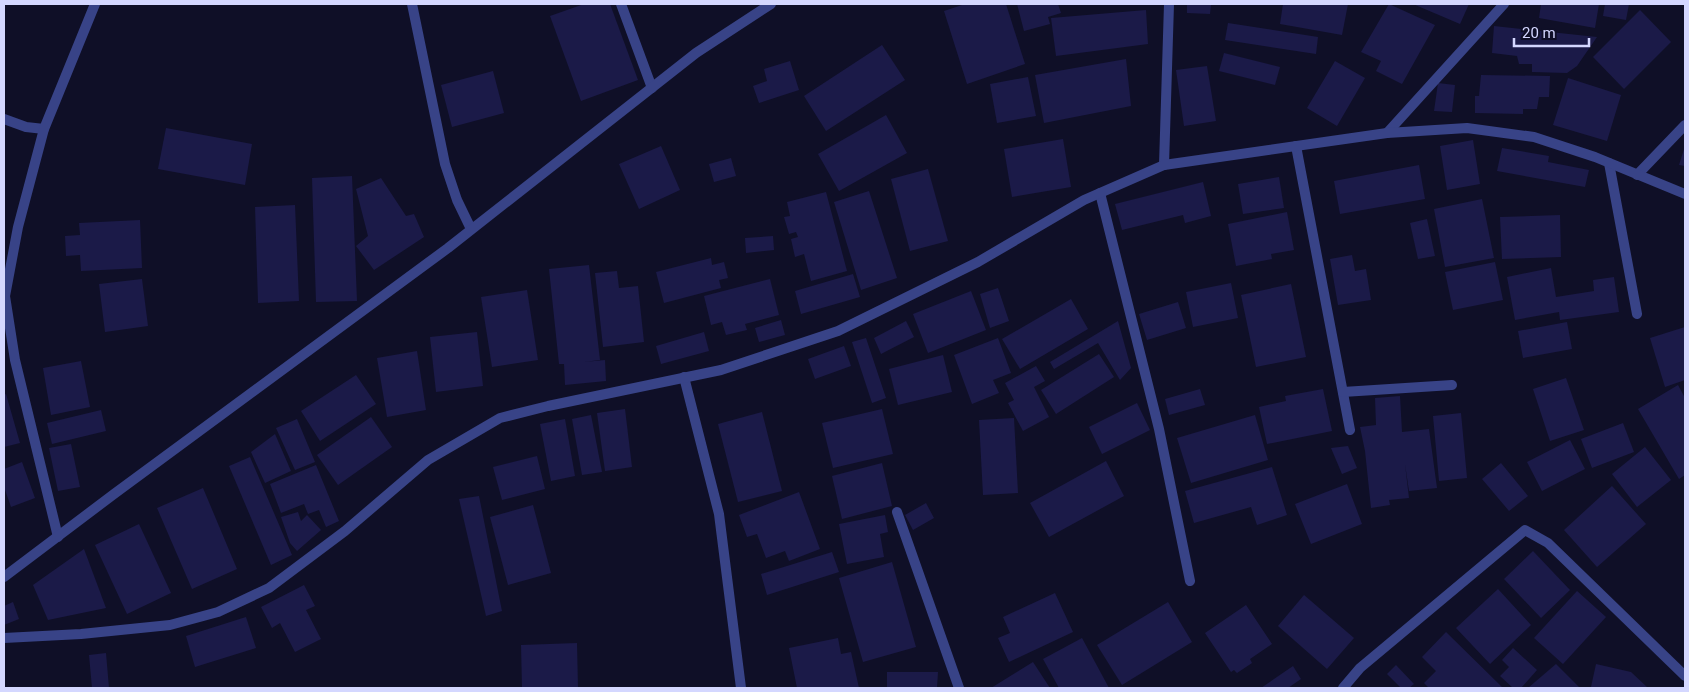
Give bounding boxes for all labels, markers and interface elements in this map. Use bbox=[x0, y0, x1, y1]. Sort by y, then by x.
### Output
scale bar bbox=[1514, 15, 1589, 47]
text: 20 m bbox=[1522, 24, 1556, 42]

